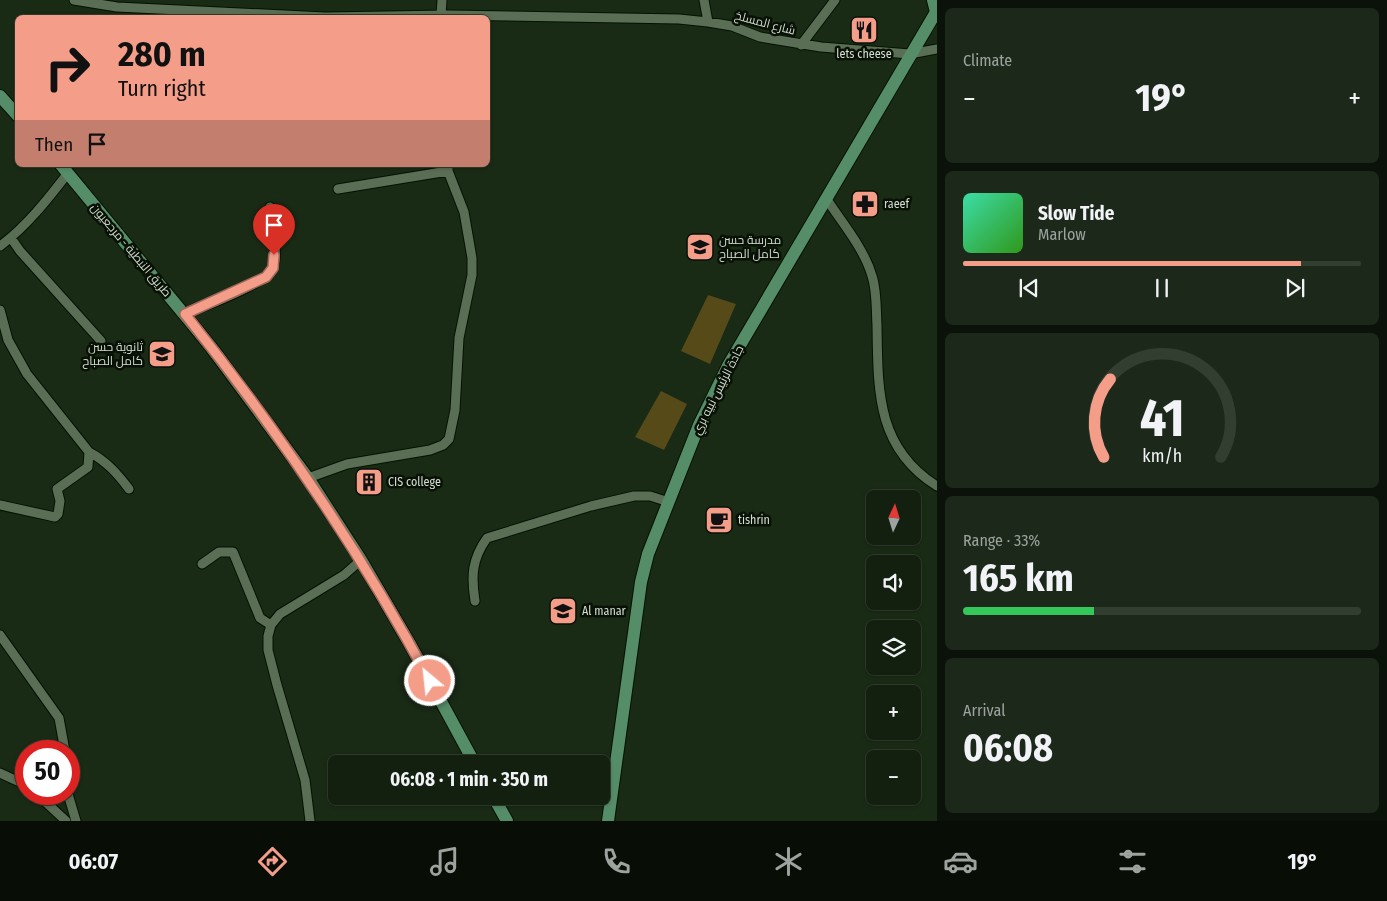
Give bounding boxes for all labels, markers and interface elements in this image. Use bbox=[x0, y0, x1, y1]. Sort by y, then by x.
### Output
street label: شارع المسلخ bbox=[733, 8, 797, 39]
restaurant icon: lets cheese bbox=[849, 15, 879, 45]
text: 280 m bbox=[118, 33, 206, 75]
icon: right bbox=[35, 35, 100, 100]
place label: lets cheese bbox=[836, 47, 892, 61]
text: Climate bbox=[963, 51, 1012, 70]
text: Turn right bbox=[118, 75, 206, 102]
text: 19° bbox=[1135, 75, 1189, 121]
text: − bbox=[963, 82, 976, 115]
text: + bbox=[1348, 82, 1361, 115]
icon: arrive bbox=[83, 130, 111, 158]
text: Then bbox=[35, 133, 73, 156]
pharmacy icon: raeef bbox=[850, 189, 880, 219]
place label: raeef bbox=[884, 197, 911, 211]
street label: طريق النبطية - مرجعيون bbox=[88, 201, 174, 300]
text: Slow Tide bbox=[1038, 202, 1114, 225]
pin bbox=[253, 204, 295, 255]
icon: arrive bbox=[260, 211, 288, 239]
text: Marlow bbox=[1038, 225, 1086, 244]
school or university icon: مدرسة حسن كامل الصباح bbox=[685, 232, 715, 262]
place label: مدرسة حسن كامل الصباح bbox=[719, 233, 781, 262]
icon: previous bbox=[1015, 274, 1043, 302]
icon: pause bbox=[1148, 274, 1176, 302]
icon: next bbox=[1281, 274, 1309, 302]
school or university icon: ثانوية حسن كامل الصباح bbox=[147, 339, 177, 369]
place label: ثانوية حسن كامل الصباح bbox=[82, 340, 144, 369]
street label: جادة الرئيس نبيه بري bbox=[690, 343, 749, 438]
text: 41 bbox=[1139, 387, 1185, 450]
text: km/h bbox=[1142, 445, 1182, 467]
building icon: CIS college bbox=[354, 467, 384, 497]
place label: CIS college bbox=[388, 475, 441, 489]
north arrow bbox=[866, 490, 921, 545]
map controls bbox=[866, 490, 921, 805]
cafe icon: tishrin bbox=[704, 505, 734, 535]
place label: tishrin bbox=[738, 513, 770, 527]
text: Range · 33% bbox=[963, 531, 1040, 550]
button: sound bbox=[866, 555, 921, 610]
text: 165 km bbox=[963, 555, 1074, 601]
school or university icon: Al manar bbox=[548, 596, 578, 626]
place label: Al manar bbox=[582, 604, 627, 618]
button: layers bbox=[866, 620, 921, 675]
position arrow bbox=[403, 654, 455, 706]
button: + bbox=[866, 685, 921, 740]
text: Arrival bbox=[963, 701, 1005, 720]
text: 06:08 bbox=[963, 725, 1053, 771]
speed limit sign: 50 bbox=[15, 740, 80, 805]
button: − bbox=[866, 750, 921, 805]
text: 06:08 · 1 min · 350 m bbox=[390, 768, 548, 791]
icon: directions bbox=[255, 844, 290, 879]
icon: music bbox=[427, 844, 462, 879]
icon: phone bbox=[599, 844, 634, 879]
icon: climate bbox=[771, 844, 806, 879]
icon: car bbox=[943, 844, 978, 879]
icon: filters bbox=[1115, 844, 1150, 879]
text: 06:07 bbox=[69, 848, 118, 875]
text: 19° bbox=[1287, 848, 1318, 875]

